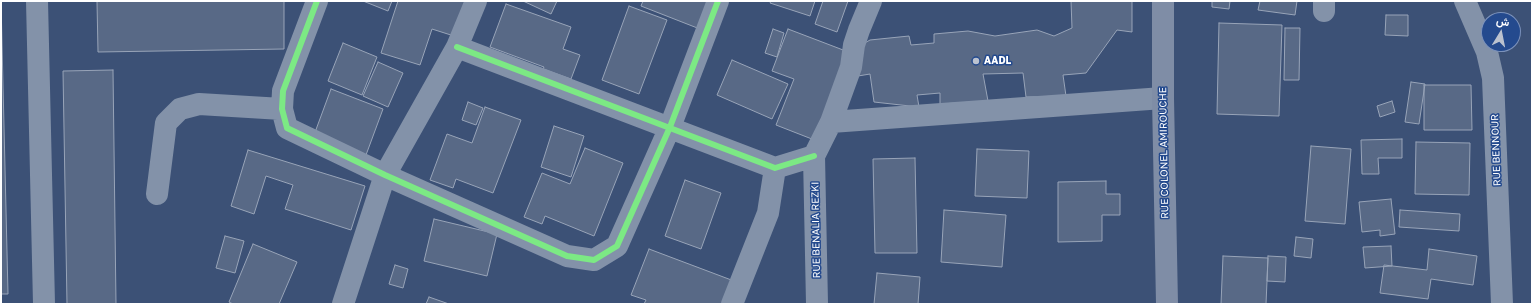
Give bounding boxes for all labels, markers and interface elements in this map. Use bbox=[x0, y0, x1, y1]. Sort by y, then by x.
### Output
north arrow bbox=[1481, 12, 1521, 52]
text: ش bbox=[1495, 13, 1511, 28]
place label: AADL bbox=[984, 55, 1011, 67]
marker: AADL bbox=[971, 56, 981, 66]
street label: RUE COLONEL AMIROUCHE bbox=[1157, 87, 1171, 219]
street label: RUE BENNOUR bbox=[1489, 114, 1503, 186]
street label: RUE BENALIA REZKI bbox=[809, 182, 823, 278]

